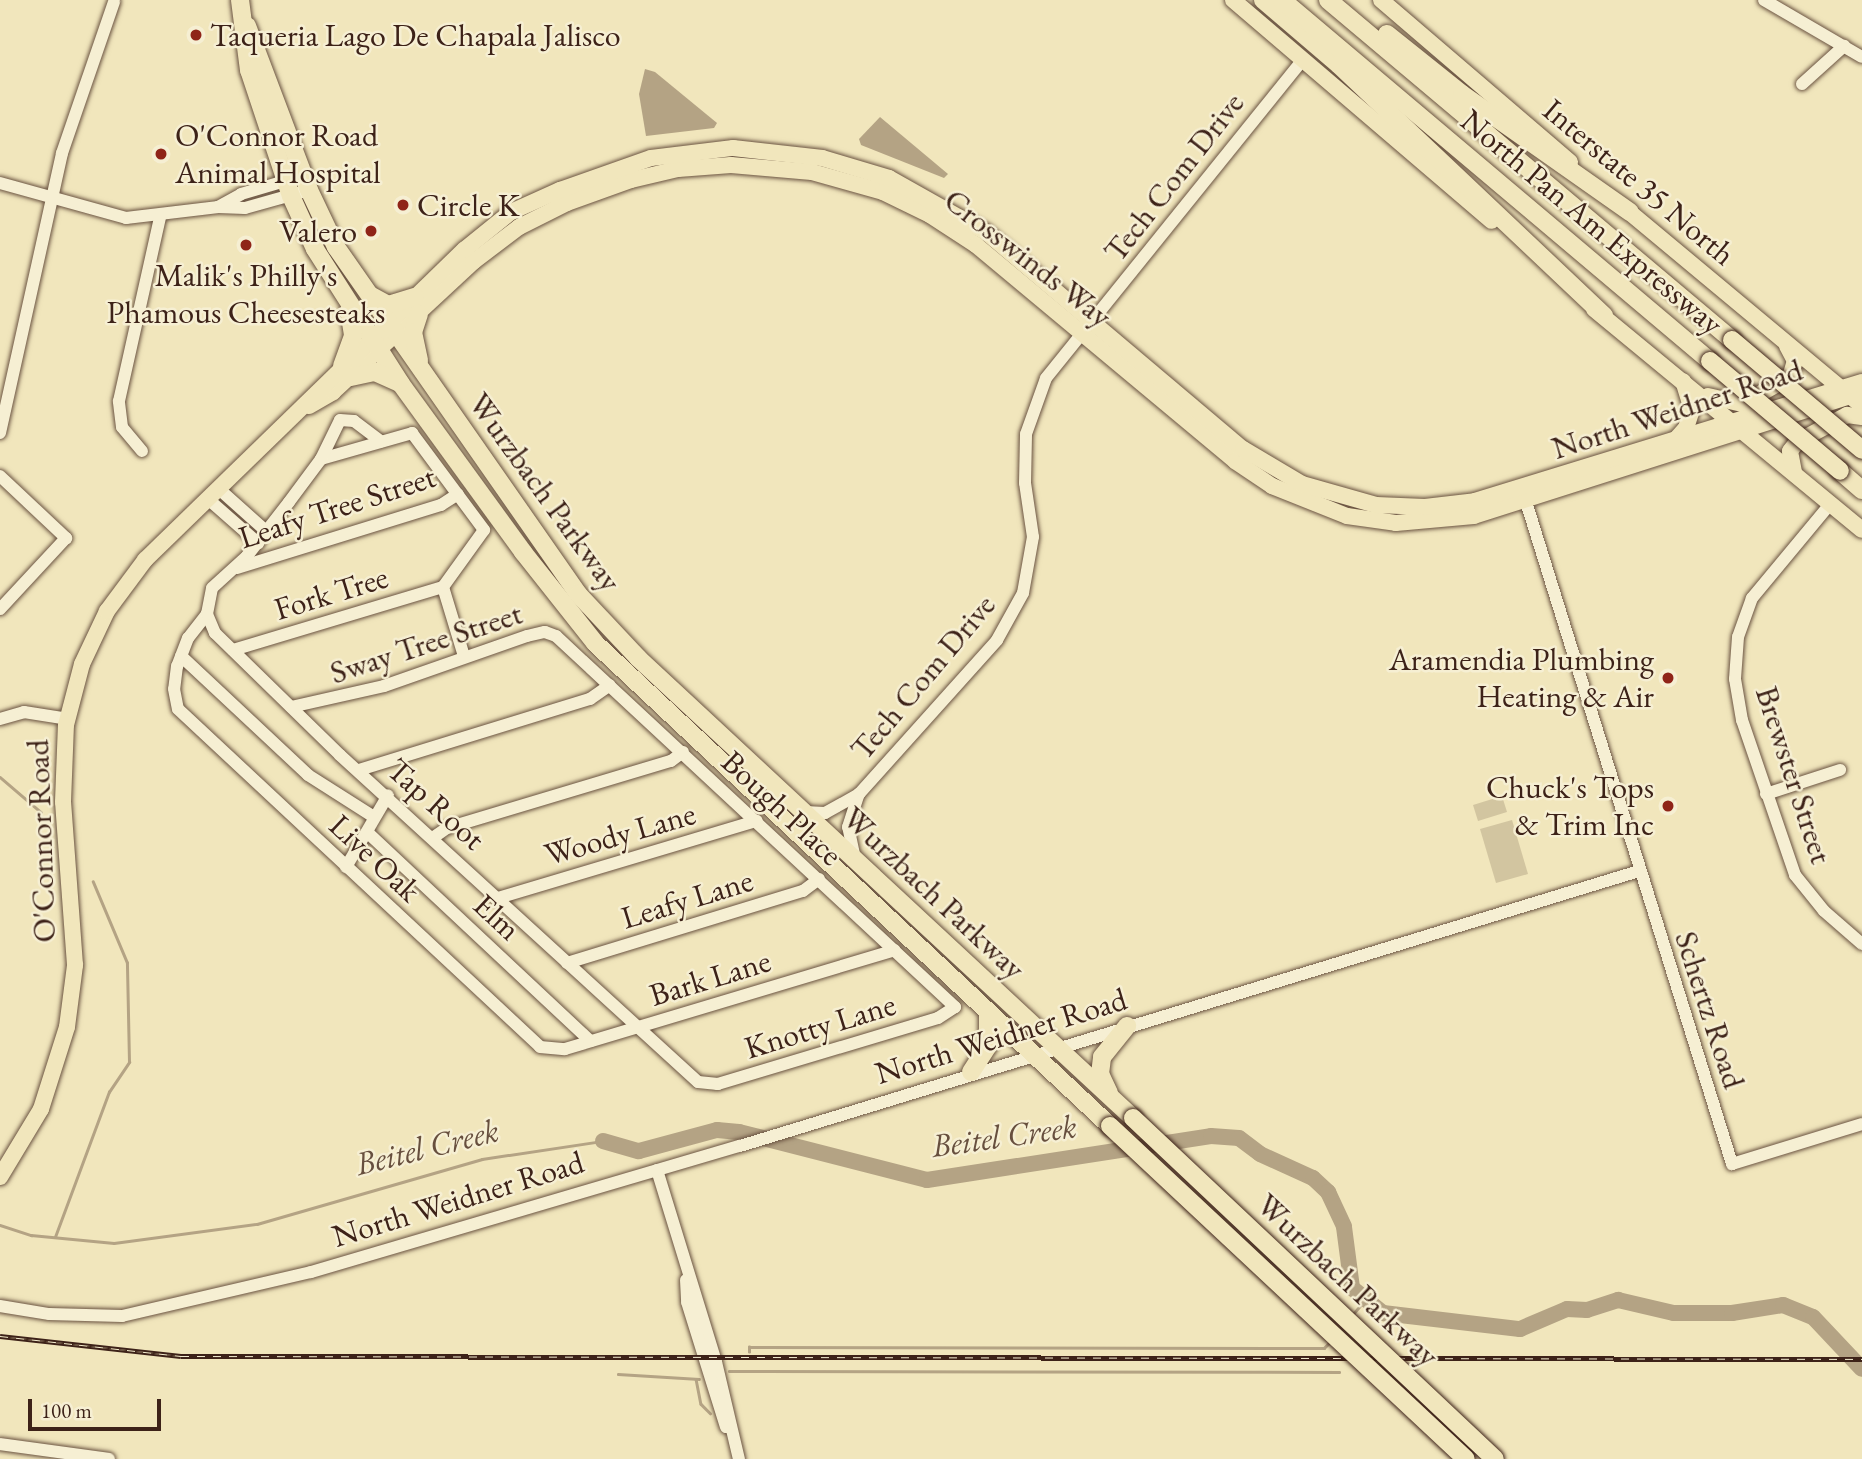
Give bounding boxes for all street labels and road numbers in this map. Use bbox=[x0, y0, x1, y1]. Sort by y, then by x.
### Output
street label: Tech Com Drive bbox=[1096, 85, 1252, 269]
street label: Interstate 35 North bbox=[1535, 91, 1743, 273]
street label: North Pan Am Expressway bbox=[1453, 101, 1731, 343]
street label: Crosswinds Way bbox=[937, 181, 1119, 335]
street label: North Weidner Road bbox=[1547, 350, 1807, 468]
street label: Wurzbach Parkway bbox=[460, 385, 630, 599]
street label: Leafy Tree Street bbox=[234, 457, 440, 557]
street label: Fork Tree bbox=[269, 558, 393, 628]
street label: Tech Com Drive bbox=[843, 586, 1003, 768]
street label: Sway Tree Street bbox=[325, 594, 527, 692]
street label: Brewster Street bbox=[1747, 682, 1841, 868]
street label: O'Connor Road bbox=[18, 739, 64, 943]
street label: Bough Place bbox=[714, 742, 850, 874]
street label: Tap Root bbox=[379, 750, 493, 858]
street label: Woody Lane bbox=[540, 794, 700, 874]
street label: Wurzbach Parkway bbox=[835, 799, 1033, 987]
street label: Live Oak bbox=[321, 806, 429, 910]
street label: Leafy Lane bbox=[617, 861, 757, 937]
street label: Elm bbox=[465, 886, 529, 948]
street label: Schertz Road bbox=[1667, 927, 1753, 1093]
street label: Bark Lane bbox=[645, 941, 775, 1015]
street label: North Weidner Road bbox=[871, 980, 1131, 1092]
street label: Knotty Lane bbox=[740, 985, 900, 1067]
street label: North Weidner Road bbox=[328, 1143, 588, 1255]
street label: Wurzbach Parkway bbox=[1249, 1186, 1447, 1374]

